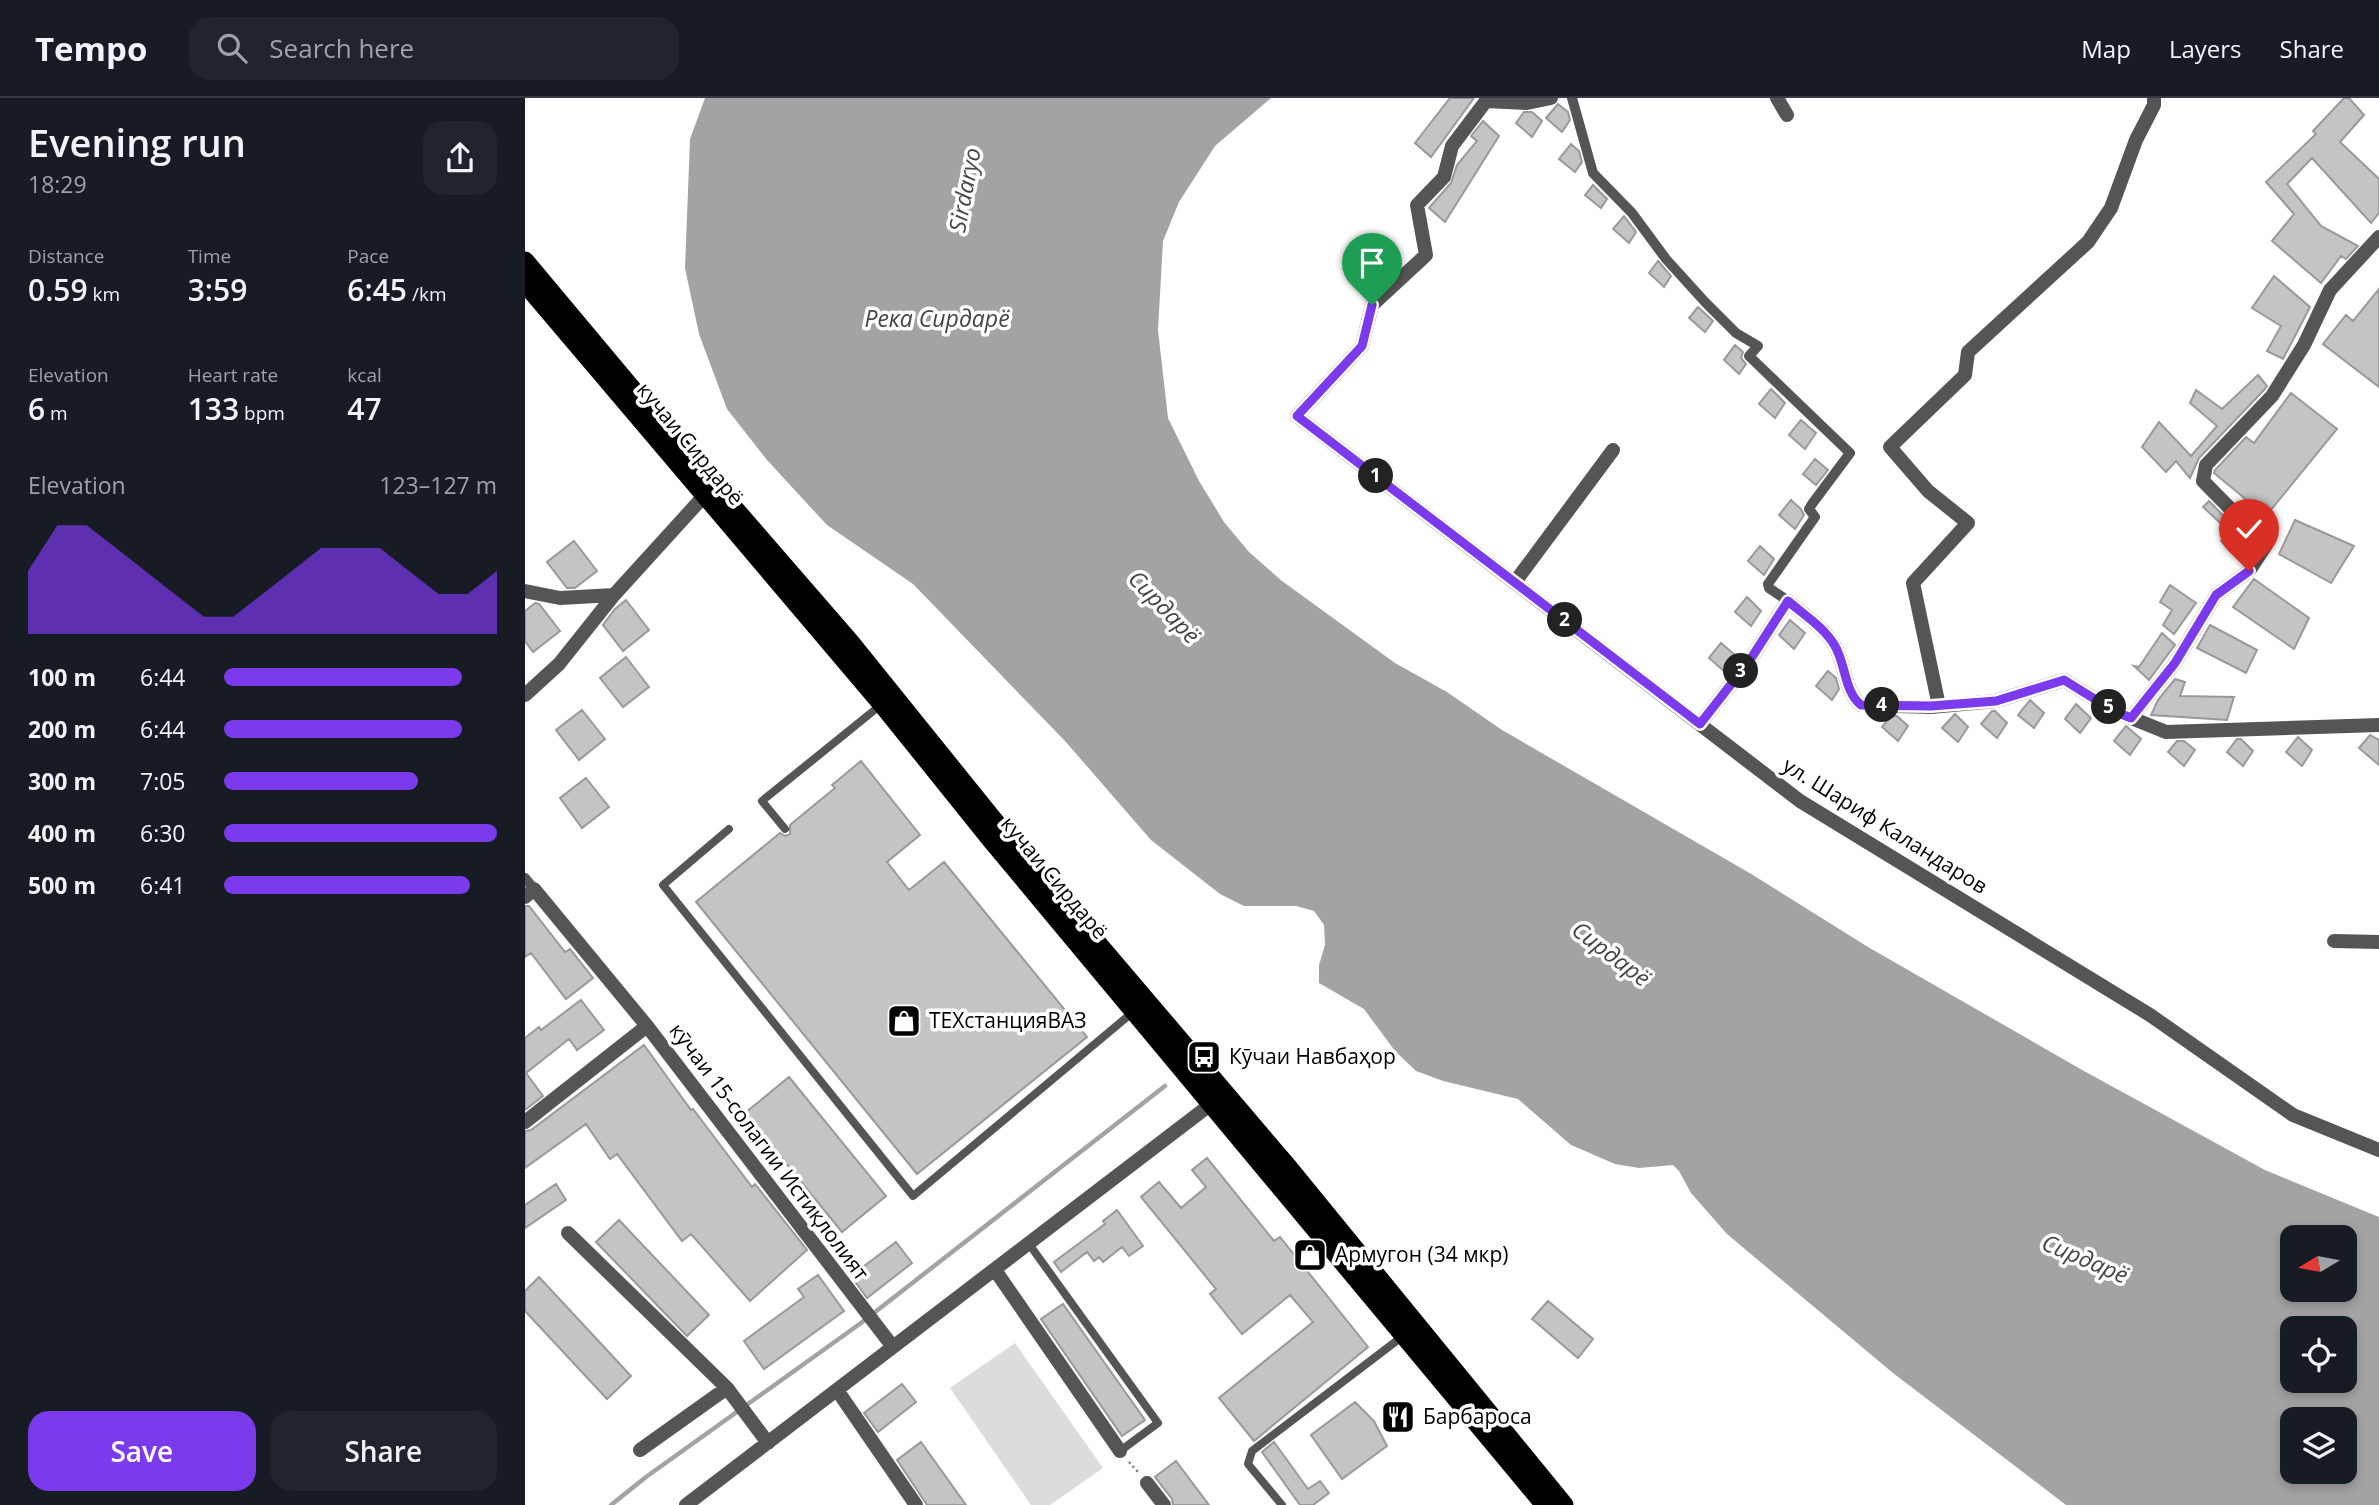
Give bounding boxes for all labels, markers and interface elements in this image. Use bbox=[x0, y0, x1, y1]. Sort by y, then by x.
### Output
search box bbox=[189, 17, 679, 80]
text: Tempo bbox=[35, 26, 147, 71]
icon: search bbox=[213, 29, 251, 67]
text: Search here bbox=[269, 30, 414, 66]
text: Map bbox=[2081, 32, 2131, 65]
text: Layers bbox=[2169, 32, 2242, 65]
text: Share bbox=[2280, 32, 2344, 65]
text: Evening run bbox=[28, 116, 246, 168]
button: share bbox=[423, 121, 497, 195]
water label: Sirdaryo bbox=[940, 145, 988, 235]
text: 18:29 bbox=[28, 168, 87, 200]
pin bbox=[1342, 233, 1402, 305]
text: Distance bbox=[28, 243, 104, 269]
text: Time bbox=[188, 243, 231, 269]
text: Pace bbox=[347, 243, 389, 269]
icon: arrive bbox=[1353, 244, 1391, 282]
text: 0.59 bbox=[28, 269, 88, 310]
text: 3:59 bbox=[188, 269, 247, 310]
text: 6:45 bbox=[347, 269, 407, 310]
text: km bbox=[88, 281, 120, 307]
text: /km bbox=[407, 281, 447, 307]
water label: Река Сирдарё bbox=[864, 302, 1010, 334]
text: Elevation bbox=[28, 362, 109, 388]
text: Heart rate bbox=[188, 362, 278, 388]
text: kcal bbox=[347, 362, 382, 388]
street label: кучаи Сирдарё bbox=[631, 376, 750, 511]
text: 6 bbox=[28, 388, 45, 429]
text: 133 bbox=[188, 388, 239, 429]
text: 47 bbox=[347, 388, 382, 429]
text: m bbox=[45, 400, 68, 426]
text: bpm bbox=[239, 400, 285, 426]
pin: 1 bbox=[1359, 458, 1393, 494]
text: 1 bbox=[1370, 462, 1381, 488]
text: Elevation bbox=[28, 469, 126, 501]
text: 123–127 m bbox=[379, 469, 497, 501]
pin bbox=[2219, 499, 2279, 571]
icon: check bbox=[2230, 510, 2268, 548]
water label: Сирдарё bbox=[1122, 563, 1208, 650]
pin: 2 bbox=[1548, 602, 1583, 638]
text: 2 bbox=[1559, 606, 1570, 632]
pin: 3 bbox=[1723, 654, 1759, 688]
text: 3 bbox=[1735, 657, 1746, 683]
text: 100 m bbox=[28, 661, 96, 693]
text: 6:44 bbox=[140, 661, 186, 693]
pin: 4 bbox=[1865, 688, 1899, 722]
pin: 5 bbox=[2091, 690, 2127, 724]
text: 4 bbox=[1876, 691, 1887, 717]
text: 5 bbox=[2103, 693, 2114, 719]
text: 200 m bbox=[28, 713, 96, 745]
text: 6:44 bbox=[140, 713, 186, 745]
street label: ул. Шариф Каландаров bbox=[1778, 751, 1993, 900]
text: 300 m bbox=[28, 765, 96, 797]
text: 7:05 bbox=[140, 765, 186, 797]
street label: кучаи Сирдарё bbox=[995, 810, 1114, 945]
text: 400 m bbox=[28, 817, 96, 849]
text: 6:30 bbox=[140, 817, 186, 849]
text: 500 m bbox=[28, 869, 96, 901]
text: 6:41 bbox=[140, 869, 186, 901]
water label: Сирдарё bbox=[1566, 913, 1657, 993]
shop icon: ТЕХстанцияВАЗ bbox=[885, 1002, 923, 1040]
place label: ТЕХстанцияВАЗ bbox=[929, 1006, 1086, 1034]
street label: кӯчаи 15-солагии Истиқлолият bbox=[664, 1017, 876, 1286]
bus stop icon: Кӯчаи Навбаҳор bbox=[1185, 1038, 1223, 1076]
place label: Кӯчаи Навбаҳор bbox=[1229, 1042, 1396, 1070]
north arrow bbox=[2280, 1225, 2357, 1302]
map controls bbox=[2280, 1225, 2357, 1484]
water label: Сирдарё bbox=[2037, 1226, 2133, 1291]
shop icon: Армугон (34 мкр) bbox=[1291, 1236, 1329, 1274]
place label: Армугон (34 мкр) bbox=[1335, 1240, 1508, 1268]
button: locate bbox=[2280, 1316, 2357, 1393]
restaurant icon: Барбароса bbox=[1379, 1398, 1417, 1436]
place label: Барбароса bbox=[1423, 1402, 1532, 1430]
button: layers bbox=[2280, 1407, 2357, 1484]
button: Save bbox=[28, 1411, 256, 1491]
button: Share bbox=[270, 1411, 497, 1491]

